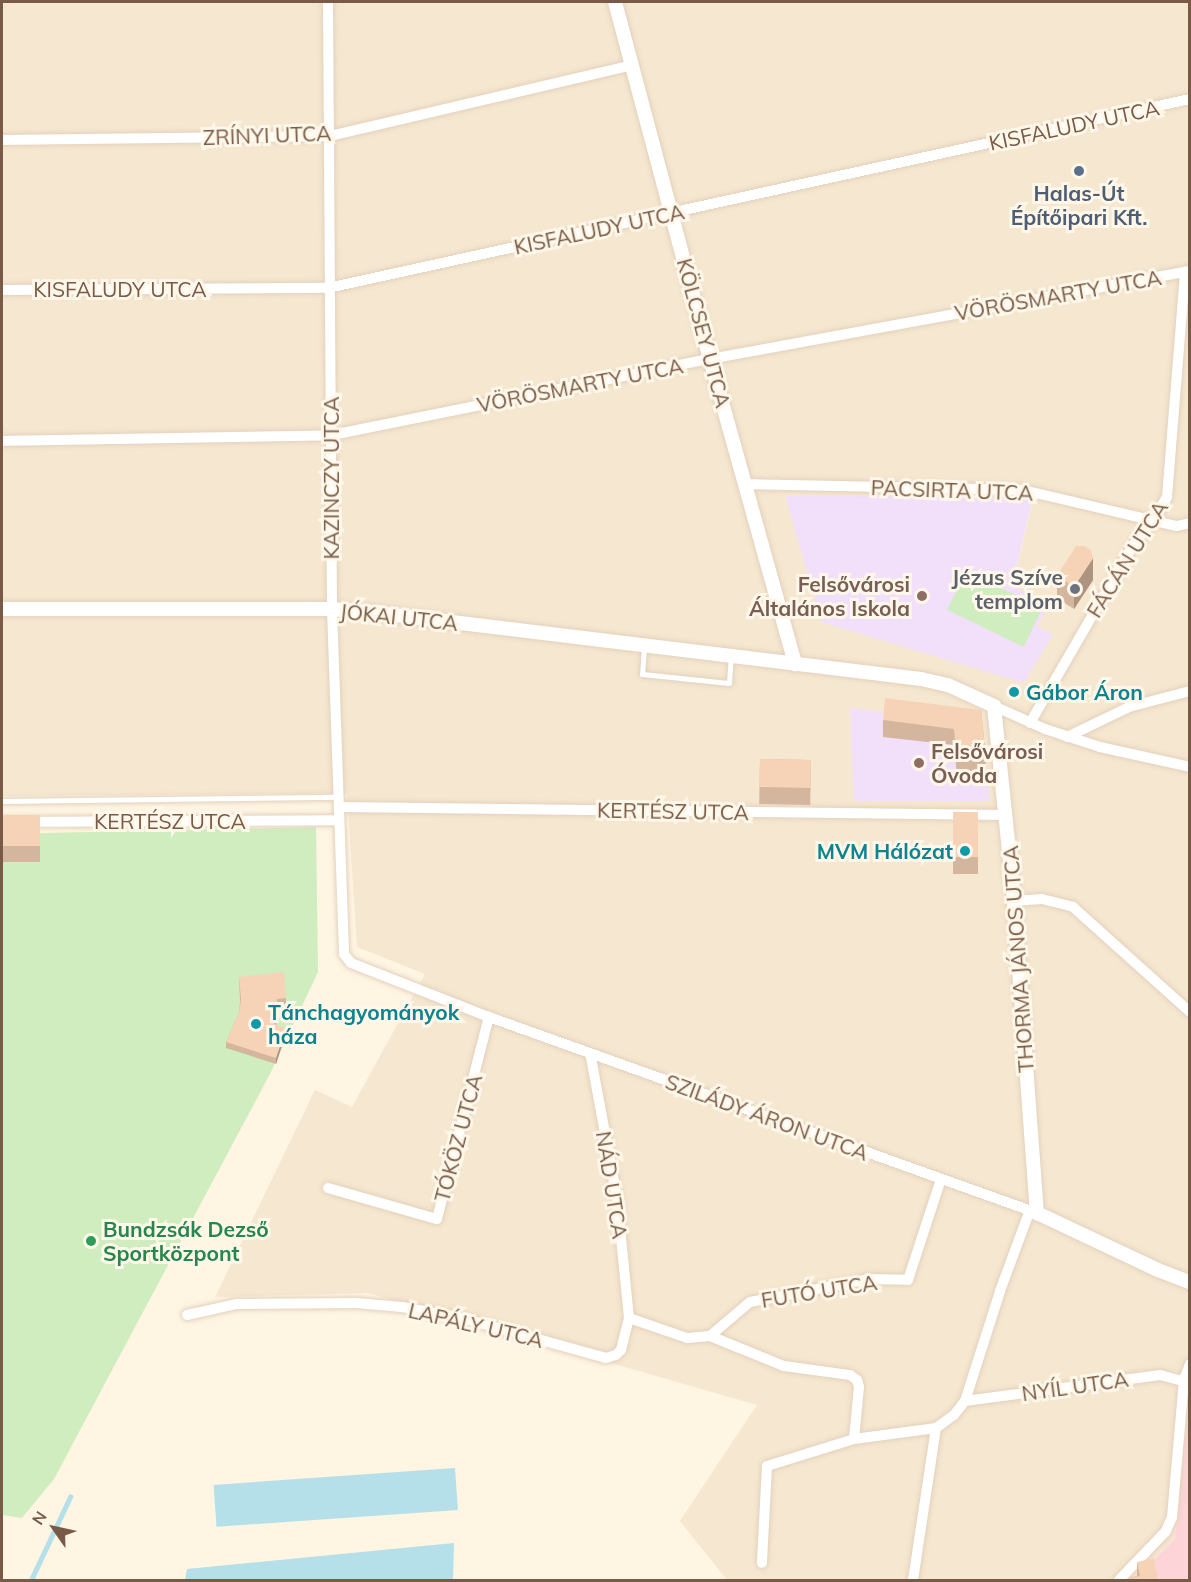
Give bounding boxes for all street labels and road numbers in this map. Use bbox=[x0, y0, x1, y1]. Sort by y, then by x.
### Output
street label: KISFALUDY UTCA bbox=[986, 95, 1162, 155]
street label: ZRÍNYI UTCA bbox=[202, 120, 332, 150]
street label: KISFALUDY UTCA bbox=[511, 199, 687, 259]
street label: KÖLCSEY UTCA bbox=[672, 255, 736, 411]
street label: VÖRÖSMARTY UTCA bbox=[953, 264, 1163, 326]
street label: KISFALUDY UTCA bbox=[33, 276, 207, 302]
street label: VÖRÖSMARTY UTCA bbox=[475, 353, 685, 417]
street label: KAZINCZY UTCA bbox=[318, 396, 344, 560]
street label: PACSIRTA UTCA bbox=[870, 475, 1034, 505]
street label: FÁCÁN UTCA bbox=[1081, 496, 1173, 622]
street label: JÓKAI UTCA bbox=[339, 598, 459, 636]
street label: KERTÉSZ UTCA bbox=[597, 797, 749, 825]
street label: KERTÉSZ UTCA bbox=[94, 808, 246, 834]
street label: THORMA JÁNOS UTCA bbox=[997, 845, 1039, 1073]
street label: SZILÁDY ÁRON UTCA bbox=[662, 1069, 872, 1165]
street label: TÓKÖZ UTCA bbox=[429, 1071, 487, 1205]
street label: NÁD UTCA bbox=[591, 1129, 633, 1241]
street label: FUTÓ UTCA bbox=[759, 1269, 879, 1313]
street label: LAPÁLY UTCA bbox=[406, 1297, 546, 1353]
street label: NYÍL UTCA bbox=[1020, 1366, 1130, 1406]

